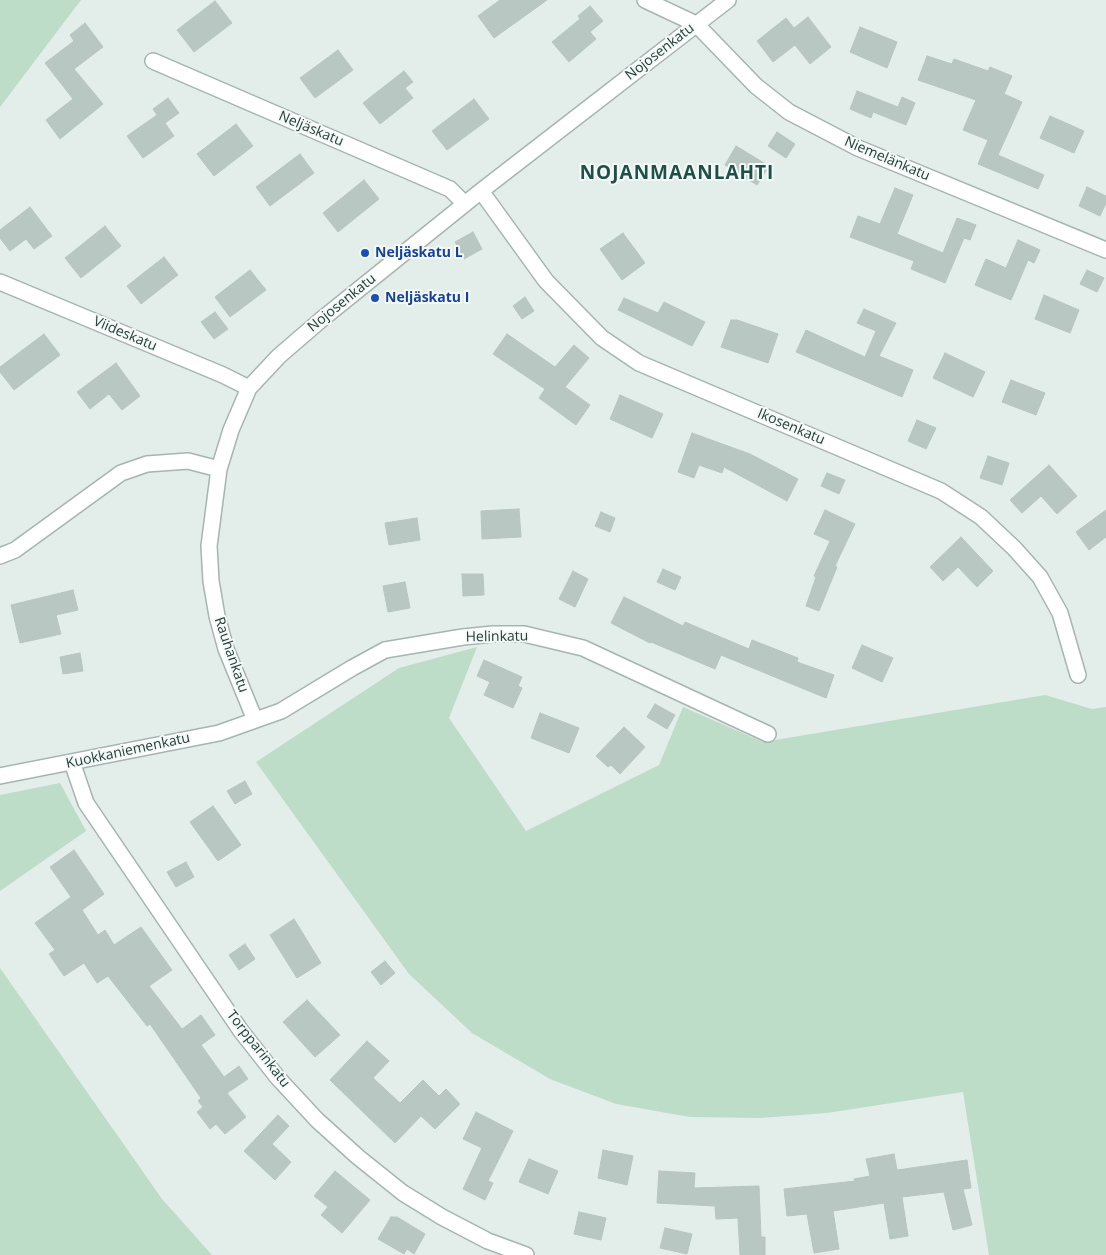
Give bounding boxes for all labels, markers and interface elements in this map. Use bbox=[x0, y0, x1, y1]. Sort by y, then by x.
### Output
street label: Nojosenkatu bbox=[622, 20, 698, 84]
street label: Neljäskatu bbox=[276, 108, 346, 150]
street label: Niemelänkatu bbox=[842, 133, 932, 185]
district label: NOJANMAANLAHTI bbox=[578, 163, 776, 185]
place label: Neljäskatu L bbox=[375, 245, 463, 261]
marker: Neljäskatu L bbox=[359, 247, 371, 259]
street label: Nojosenkatu bbox=[305, 270, 379, 336]
place label: Neljäskatu I bbox=[385, 290, 469, 306]
marker: Neljäskatu I bbox=[369, 292, 381, 304]
street label: Viideskatu bbox=[91, 313, 159, 355]
street label: Ikosenkatu bbox=[755, 405, 827, 449]
street label: Rauhankatu bbox=[210, 615, 252, 695]
street label: Helinkatu bbox=[466, 628, 528, 646]
street label: Kuokkaniemenkatu bbox=[65, 730, 191, 772]
street label: Torpparinkatu bbox=[223, 1007, 293, 1091]

